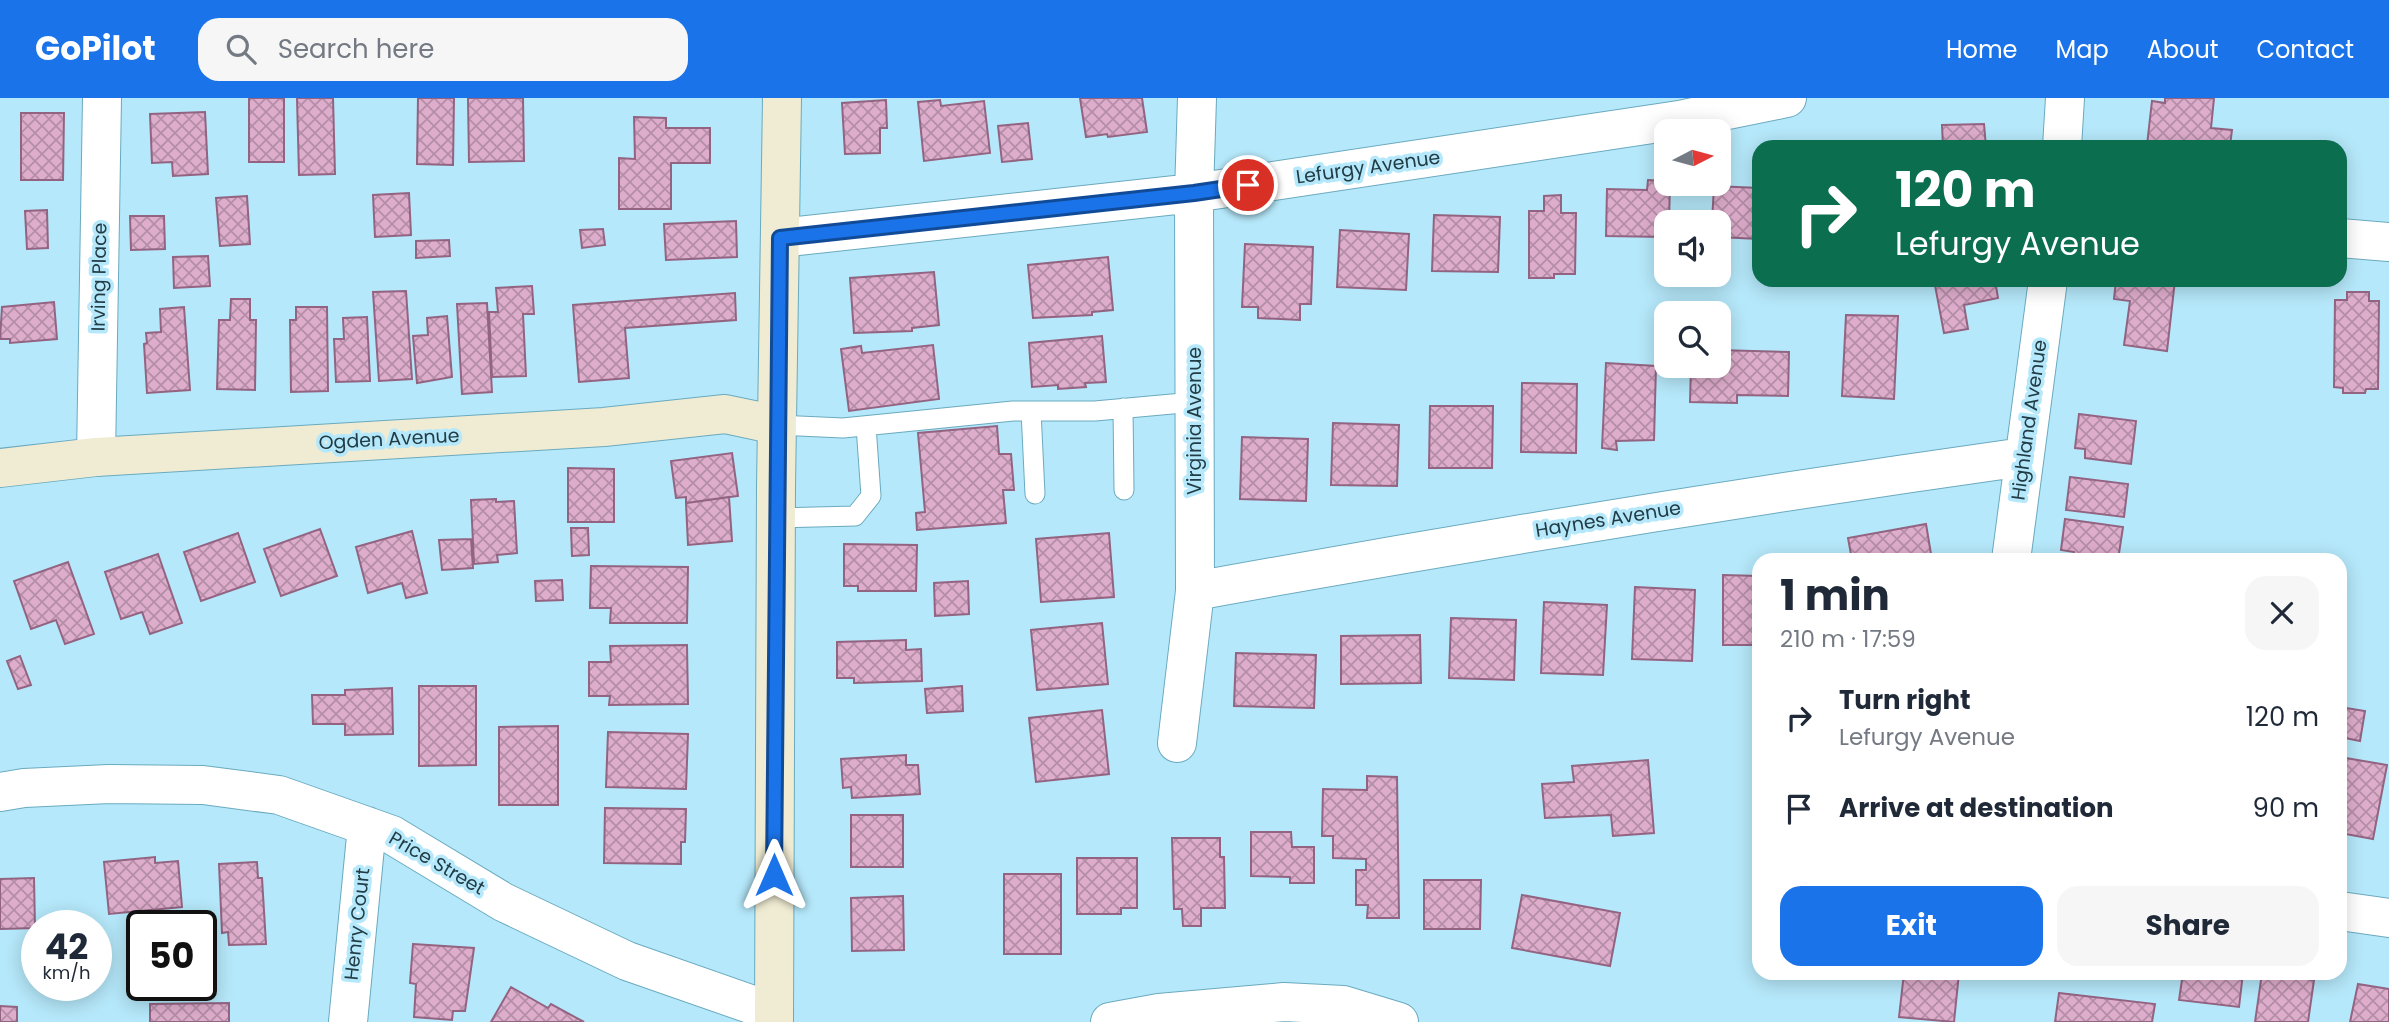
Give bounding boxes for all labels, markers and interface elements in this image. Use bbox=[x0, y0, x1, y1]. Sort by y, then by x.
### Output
search box bbox=[198, 18, 688, 81]
text: GoPilot bbox=[35, 25, 156, 72]
icon: search bbox=[222, 30, 260, 68]
text: Search here bbox=[278, 31, 434, 67]
text: Home bbox=[1946, 33, 2018, 66]
text: Map bbox=[2056, 33, 2109, 66]
text: About bbox=[2147, 33, 2218, 66]
text: Contact bbox=[2256, 33, 2354, 66]
north arrow bbox=[1654, 119, 1731, 196]
map controls bbox=[1654, 119, 1731, 378]
street label: Lefurgy Avenue bbox=[1294, 144, 1442, 190]
pin bbox=[1218, 155, 1278, 215]
text: 120 m bbox=[1895, 156, 2036, 224]
icon: arrive bbox=[1229, 166, 1267, 204]
icon: right bbox=[1780, 168, 1871, 259]
button: sound bbox=[1654, 210, 1731, 287]
text: Lefurgy Avenue bbox=[1895, 221, 2140, 266]
street label: Irving Place bbox=[85, 222, 113, 332]
button: search bbox=[1654, 301, 1731, 378]
street label: Highland Avenue bbox=[2004, 338, 2054, 502]
street label: Virginia Avenue bbox=[1181, 347, 1208, 495]
street label: Ogden Avenue bbox=[318, 422, 460, 456]
street label: Haynes Avenue bbox=[1533, 494, 1683, 544]
text: 1 min bbox=[1780, 566, 1890, 625]
button: close bbox=[2245, 576, 2319, 650]
text: 210 m · 17:59 bbox=[1780, 623, 1916, 655]
text: Turn right bbox=[1839, 682, 1971, 718]
icon: right bbox=[1780, 699, 1818, 737]
text: 120 m bbox=[2246, 699, 2319, 735]
text: Lefurgy Avenue bbox=[1839, 721, 2015, 753]
icon: arrive bbox=[1780, 790, 1818, 828]
text: Arrive at destination bbox=[1839, 790, 2114, 826]
text: 90 m bbox=[2253, 790, 2319, 826]
street label: Price Street bbox=[384, 825, 490, 901]
position arrow bbox=[737, 838, 811, 912]
street label: Henry Court bbox=[338, 866, 376, 982]
button: Exit bbox=[1780, 886, 2043, 966]
button: Share bbox=[2057, 886, 2319, 966]
speed limit sign: 50 bbox=[126, 910, 217, 1001]
text: 42 bbox=[45, 922, 88, 971]
text: km/h bbox=[43, 960, 90, 985]

